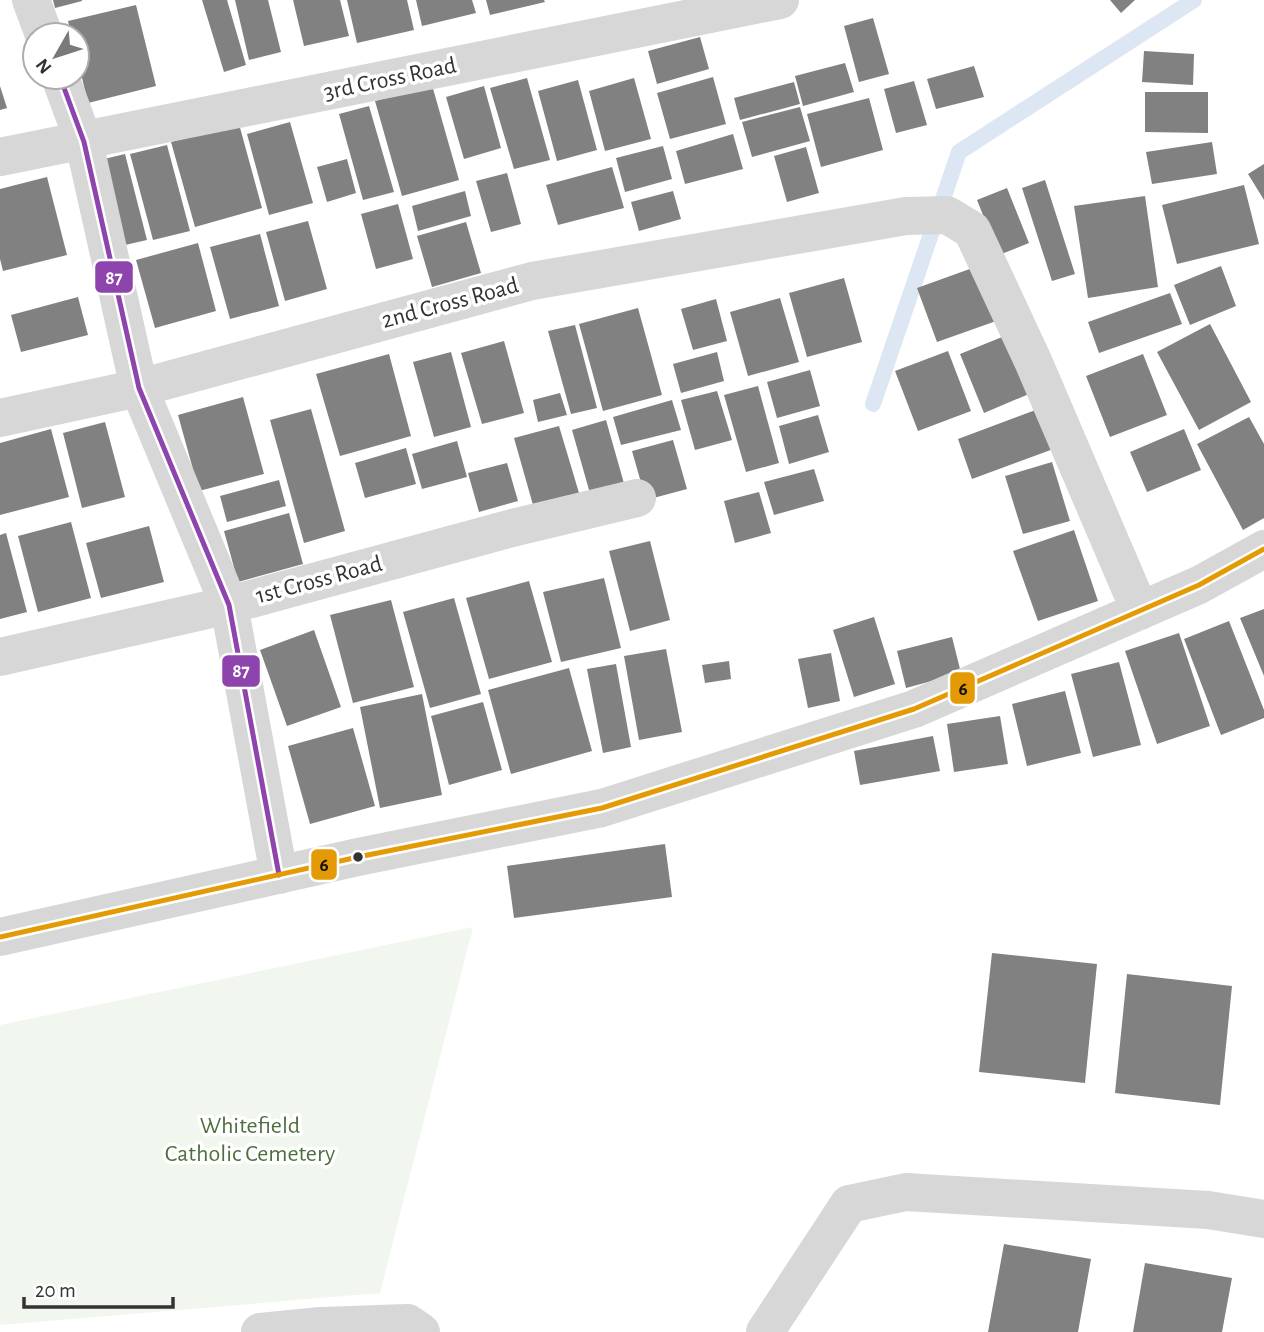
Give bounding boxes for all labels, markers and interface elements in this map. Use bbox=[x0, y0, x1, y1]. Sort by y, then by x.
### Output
north arrow bbox=[21, 21, 91, 91]
street label: 3rd Cross Road bbox=[321, 53, 459, 105]
text: N bbox=[32, 55, 55, 77]
line badge: 87 bbox=[94, 260, 134, 294]
text: 87 bbox=[105, 269, 123, 288]
street label: 2nd Cross Road bbox=[379, 273, 521, 333]
street label: 1st Cross Road bbox=[253, 552, 385, 608]
line badge: 87 bbox=[221, 654, 261, 688]
text: 87 bbox=[232, 662, 250, 681]
line badge: 6 bbox=[949, 671, 976, 705]
text: 6 bbox=[958, 680, 968, 699]
line badge: 6 bbox=[310, 848, 338, 881]
unlabelled marker bbox=[351, 850, 365, 864]
text: 6 bbox=[319, 856, 329, 875]
park label: Whitefield Catholic Cemetery bbox=[165, 1114, 335, 1166]
scale bar bbox=[24, 1266, 173, 1310]
text: 20 m bbox=[35, 1280, 76, 1301]

